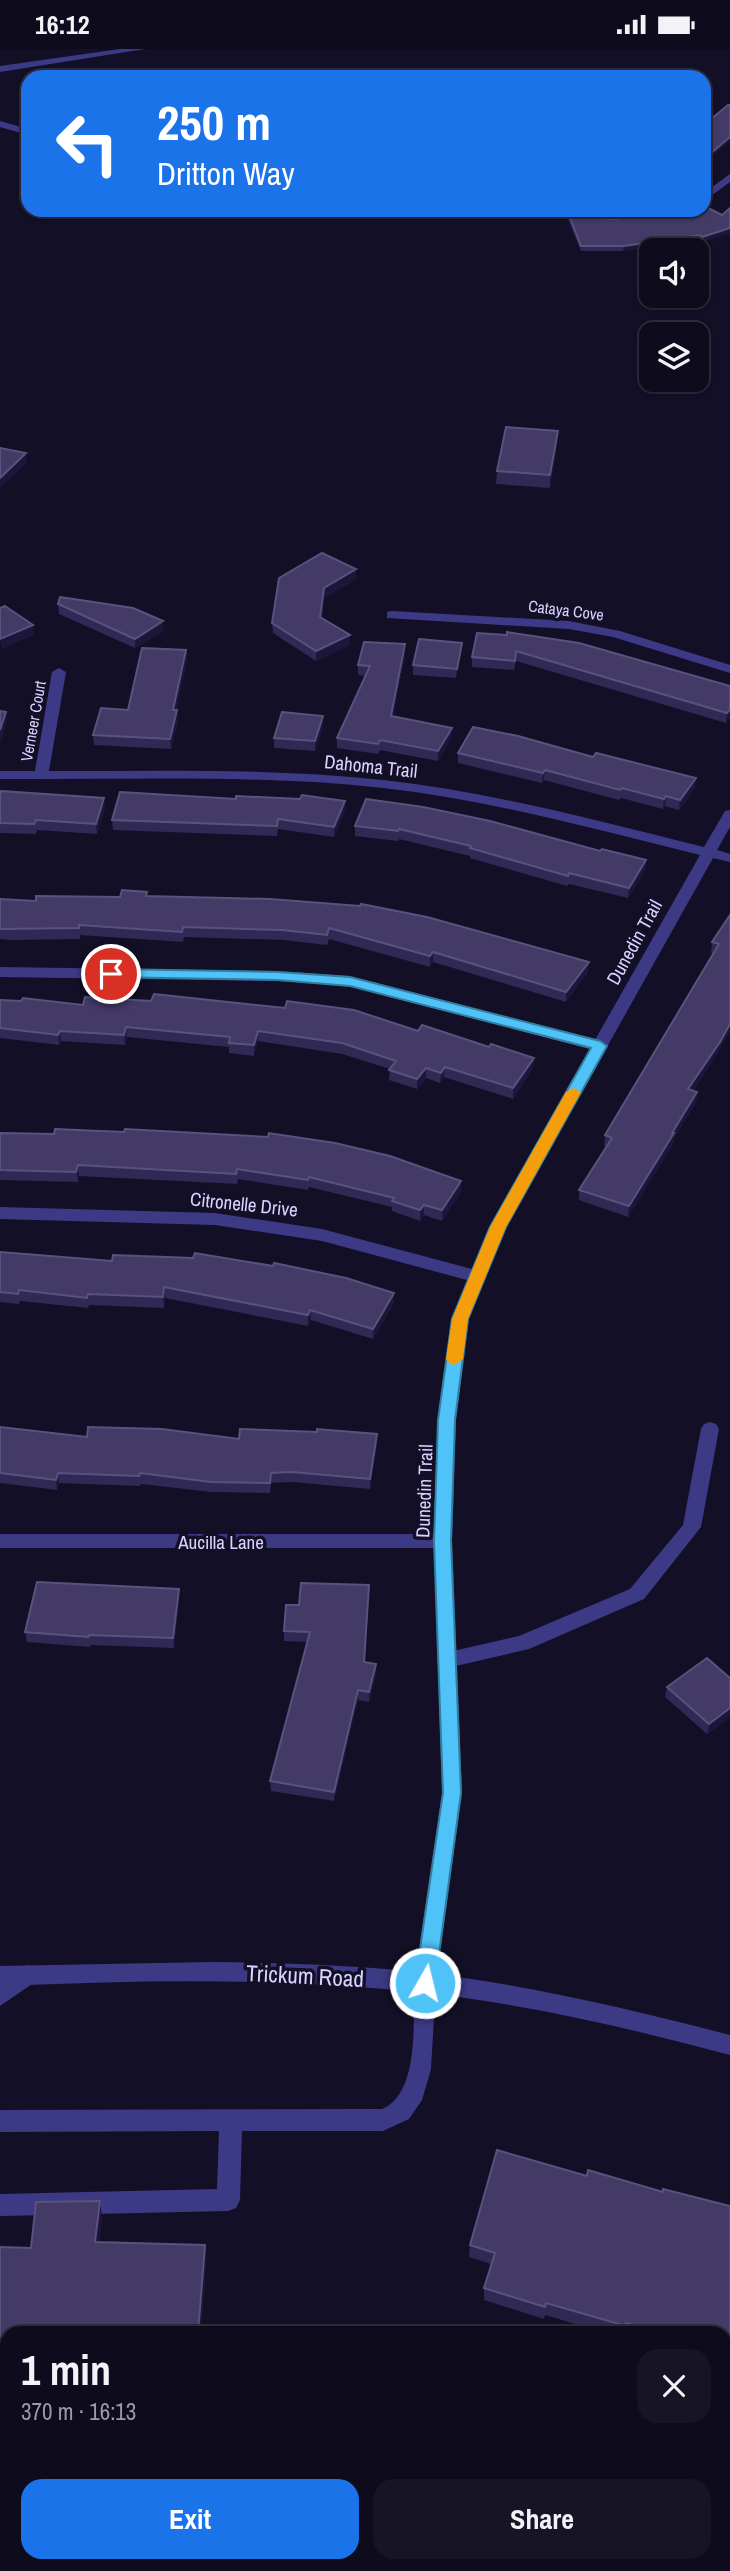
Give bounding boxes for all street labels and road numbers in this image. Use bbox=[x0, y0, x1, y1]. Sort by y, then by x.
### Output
street label: Cataya Cove bbox=[527, 594, 605, 626]
street label: Verneer Court bbox=[15, 679, 51, 763]
street label: Dahoma Trail bbox=[323, 748, 419, 784]
street label: Dunedin Trail bbox=[600, 895, 668, 989]
street label: Citronelle Drive bbox=[189, 1185, 299, 1223]
street label: Dunedin Trail bbox=[409, 1444, 439, 1538]
street label: Aucilla Lane bbox=[177, 1529, 264, 1555]
street label: Trickum Road bbox=[245, 1957, 365, 1994]

